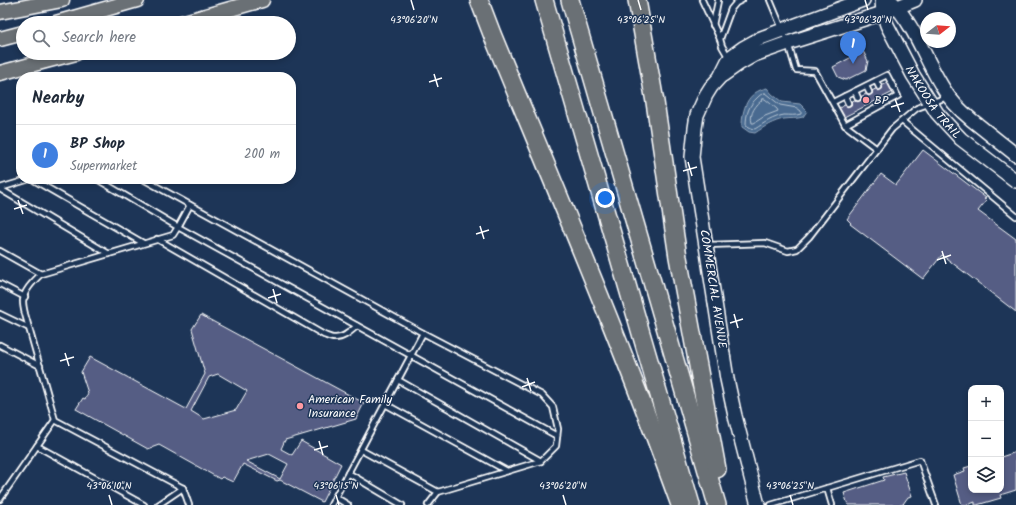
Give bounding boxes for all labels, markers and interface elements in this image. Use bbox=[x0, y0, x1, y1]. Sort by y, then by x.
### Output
text: 43°06'20"N bbox=[390, 12, 438, 28]
text: 43°06'25"N bbox=[617, 12, 665, 28]
text: 43°06'30"N bbox=[844, 12, 892, 28]
north arrow bbox=[920, 12, 956, 48]
search box bbox=[16, 16, 296, 60]
text: Search here bbox=[62, 26, 136, 50]
icon: search bbox=[30, 27, 52, 49]
pin: 1 bbox=[840, 31, 866, 64]
street label: NAKOOSA TRAIL bbox=[900, 62, 966, 143]
text: Nearby bbox=[32, 85, 84, 112]
place label: BP bbox=[874, 91, 889, 110]
marker: BP bbox=[861, 95, 871, 105]
text: BP Shop bbox=[70, 132, 125, 156]
text: 1 bbox=[43, 144, 47, 165]
text: 200 m bbox=[244, 144, 280, 165]
text: Supermarket bbox=[70, 156, 137, 177]
your location bbox=[595, 188, 615, 208]
street label: COMMERCIAL AVENUE bbox=[694, 228, 732, 351]
map controls bbox=[968, 385, 1004, 493]
button: + bbox=[968, 385, 1004, 421]
place label: American Family Insurance bbox=[308, 390, 393, 423]
marker: American Family Insurance bbox=[295, 401, 305, 411]
button: − bbox=[968, 421, 1004, 457]
button: layers bbox=[968, 457, 1004, 493]
text: 43°06'10"N bbox=[87, 478, 132, 494]
text: 43°06'15"N bbox=[313, 478, 359, 494]
text: 43°06'20"N bbox=[539, 478, 587, 494]
text: 43°06'25"N bbox=[766, 478, 814, 494]

